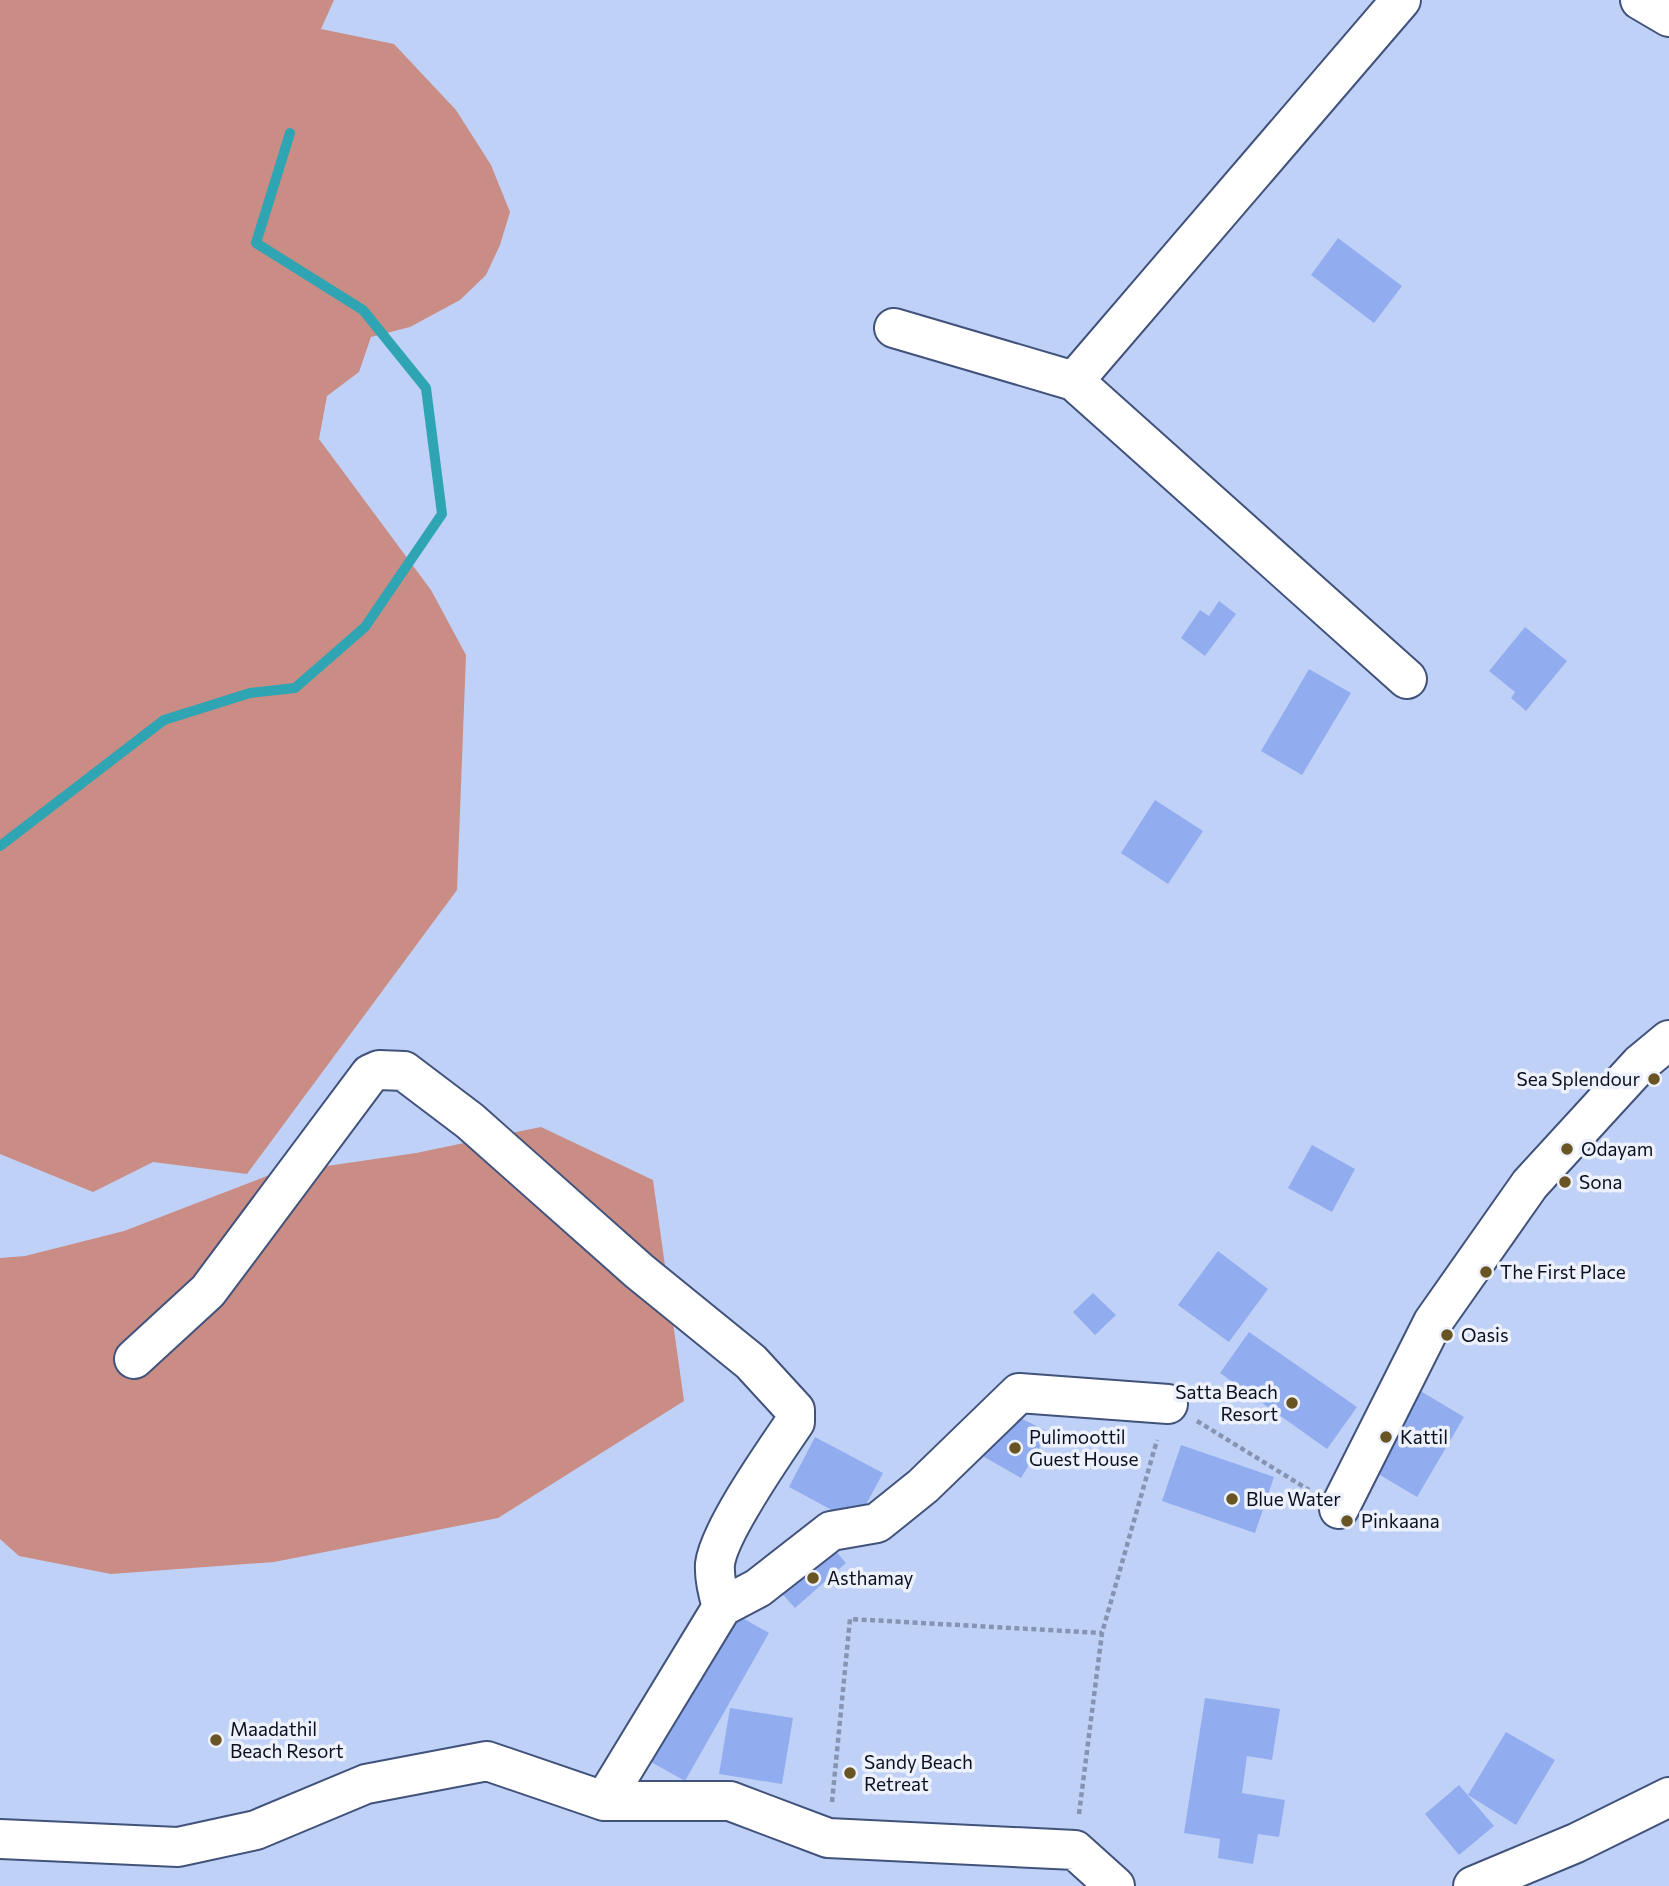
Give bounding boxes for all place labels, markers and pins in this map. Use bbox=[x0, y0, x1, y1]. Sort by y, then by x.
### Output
place label: Sea Splendour bbox=[1517, 1067, 1640, 1090]
marker: Sea Splendour bbox=[1646, 1071, 1662, 1087]
place label: Odayam bbox=[1581, 1137, 1653, 1160]
marker: Odayam bbox=[1559, 1141, 1575, 1157]
place label: Sona bbox=[1579, 1170, 1622, 1193]
marker: Sona bbox=[1557, 1174, 1573, 1190]
place label: The First Place bbox=[1500, 1260, 1626, 1283]
marker: The First Place bbox=[1478, 1264, 1494, 1280]
place label: Oasis bbox=[1461, 1323, 1509, 1346]
marker: Oasis bbox=[1439, 1327, 1455, 1343]
place label: Satta Beach Resort bbox=[1175, 1380, 1278, 1425]
marker: Satta Beach Resort bbox=[1284, 1395, 1300, 1411]
place label: Pulimoottil Guest House bbox=[1029, 1425, 1138, 1470]
place label: Kattil bbox=[1400, 1425, 1448, 1448]
marker: Kattil bbox=[1378, 1429, 1394, 1445]
marker: Pulimoottil Guest House bbox=[1007, 1440, 1023, 1456]
place label: Blue Water bbox=[1246, 1487, 1341, 1510]
marker: Blue Water bbox=[1224, 1491, 1240, 1507]
place label: Pinkaana bbox=[1361, 1509, 1440, 1532]
marker: Pinkaana bbox=[1339, 1513, 1355, 1529]
place label: Asthamay bbox=[827, 1566, 914, 1589]
marker: Asthamay bbox=[805, 1570, 821, 1586]
place label: Maadathil Beach Resort bbox=[230, 1717, 344, 1762]
marker: Maadathil Beach Resort bbox=[208, 1732, 224, 1748]
place label: Sandy Beach Retreat bbox=[864, 1750, 973, 1795]
marker: Sandy Beach Retreat bbox=[842, 1765, 858, 1781]

